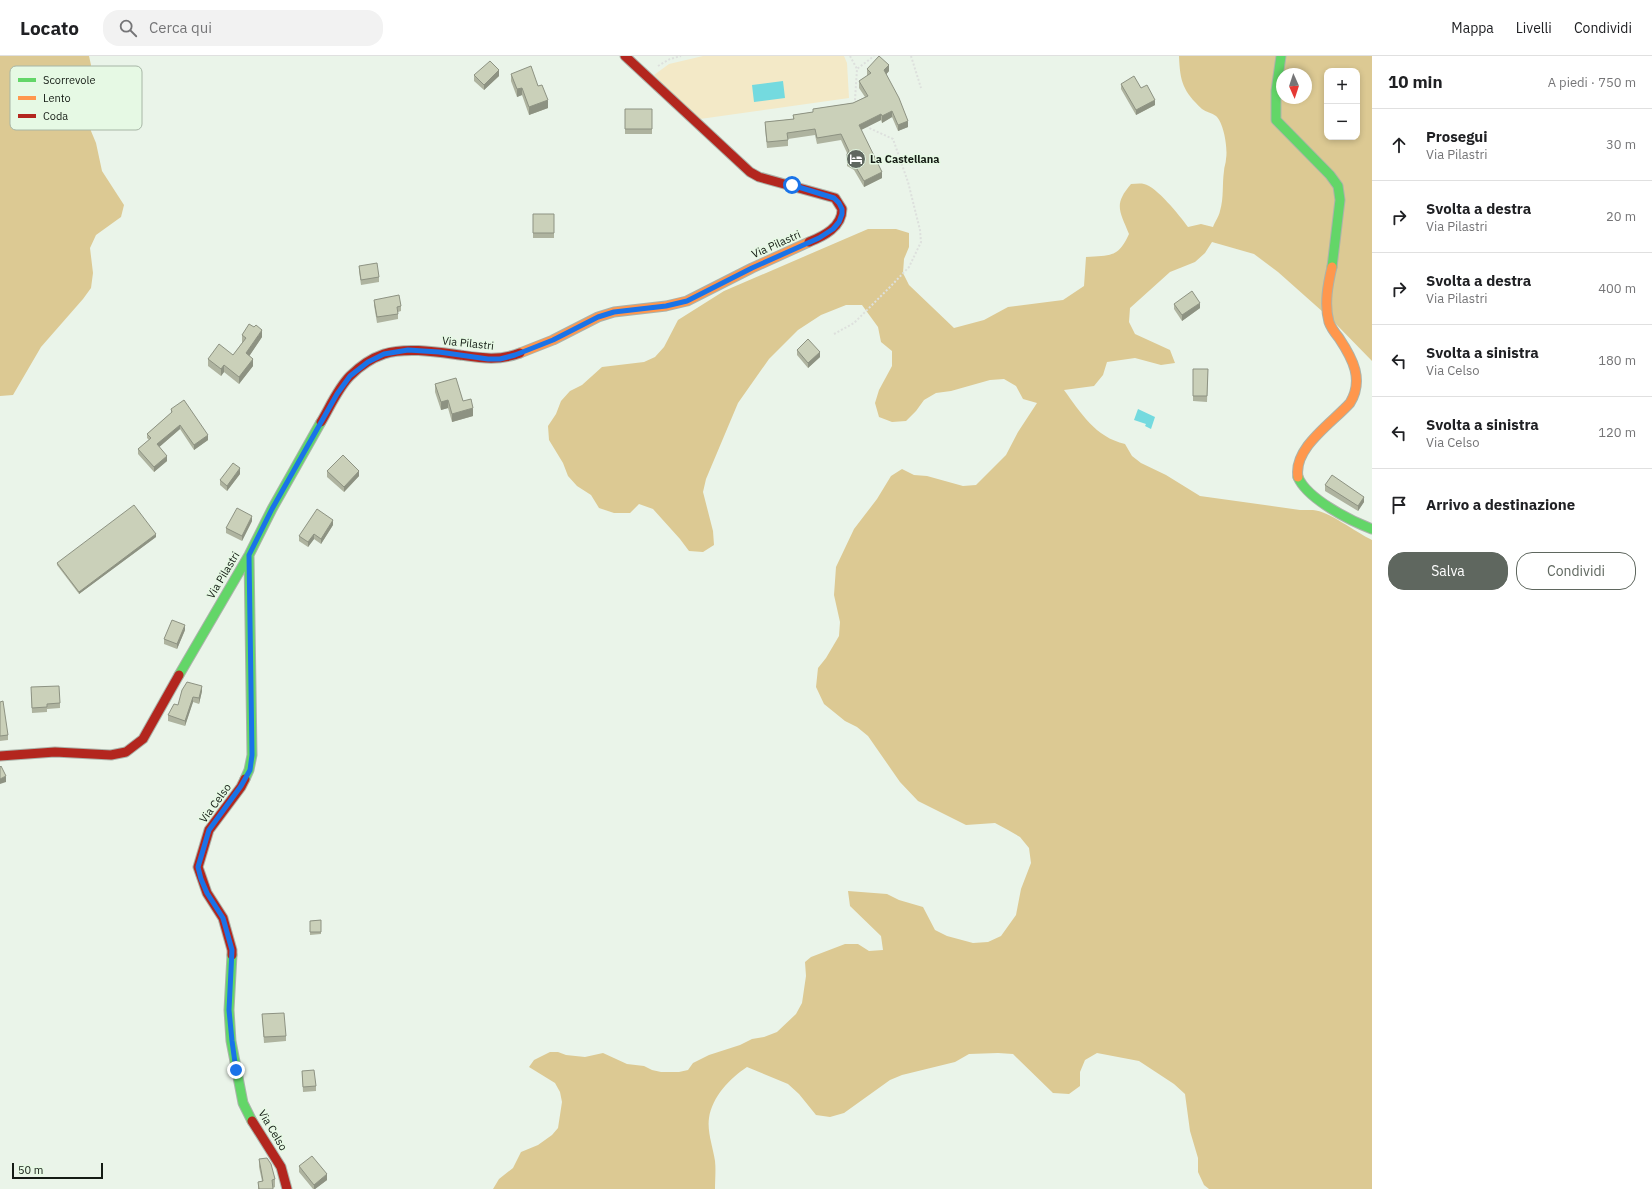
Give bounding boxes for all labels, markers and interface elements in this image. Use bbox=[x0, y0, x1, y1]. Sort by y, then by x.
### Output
search box bbox=[103, 10, 383, 46]
text: Locato bbox=[20, 16, 79, 40]
icon: search bbox=[117, 17, 139, 39]
text: Cerca qui bbox=[149, 18, 212, 37]
text: Mappa bbox=[1451, 19, 1494, 37]
text: Livelli bbox=[1516, 19, 1552, 37]
text: Condividi bbox=[1574, 19, 1632, 37]
legend bbox=[10, 66, 142, 130]
north arrow bbox=[1276, 68, 1312, 104]
map controls bbox=[1324, 68, 1360, 140]
button: + bbox=[1324, 68, 1360, 104]
text: 10 min bbox=[1388, 71, 1443, 93]
text: Scorrevole bbox=[43, 73, 96, 87]
text: A piedi · 750 m bbox=[1548, 74, 1636, 91]
text: Lento bbox=[43, 91, 71, 105]
button: − bbox=[1324, 104, 1360, 140]
text: Coda bbox=[43, 109, 68, 123]
text: Prosegui bbox=[1426, 127, 1488, 146]
icon: ahead bbox=[1388, 134, 1410, 156]
text: 30 m bbox=[1606, 136, 1636, 153]
text: Via Pilastri bbox=[1426, 146, 1488, 163]
hotel icon: La Castellana bbox=[845, 148, 867, 170]
place label: La Castellana bbox=[870, 152, 940, 166]
route start bbox=[783, 176, 801, 194]
text: Svolta a destra bbox=[1426, 199, 1531, 218]
icon: right bbox=[1388, 206, 1410, 228]
text: 20 m bbox=[1606, 208, 1636, 225]
text: Via Pilastri bbox=[1426, 218, 1488, 235]
street label: Via Pilastri bbox=[749, 227, 803, 261]
text: Svolta a destra bbox=[1426, 271, 1531, 290]
icon: right bbox=[1388, 278, 1410, 300]
text: 400 m bbox=[1598, 280, 1636, 297]
text: Via Pilastri bbox=[1426, 290, 1488, 307]
street label: Via Pilastri bbox=[441, 333, 495, 353]
text: Svolta a sinistra bbox=[1426, 343, 1539, 362]
icon: left bbox=[1388, 350, 1410, 372]
text: 180 m bbox=[1598, 352, 1636, 369]
text: Via Celso bbox=[1426, 362, 1480, 379]
text: Svolta a sinistra bbox=[1426, 415, 1539, 434]
icon: left bbox=[1388, 422, 1410, 444]
text: 120 m bbox=[1598, 424, 1636, 441]
text: Via Celso bbox=[1426, 434, 1480, 451]
icon: arrive bbox=[1388, 494, 1410, 516]
text: Arrivo a destinazione bbox=[1426, 495, 1575, 514]
street label: Via Pilastri bbox=[204, 549, 242, 601]
button: Salva bbox=[1388, 552, 1508, 590]
button: Condividi bbox=[1516, 552, 1636, 590]
street label: Via Celso bbox=[196, 781, 234, 825]
route end bbox=[227, 1061, 245, 1079]
street label: Via Celso bbox=[255, 1107, 291, 1153]
scale bar bbox=[12, 1161, 103, 1180]
text: 50 m bbox=[18, 1163, 43, 1177]

